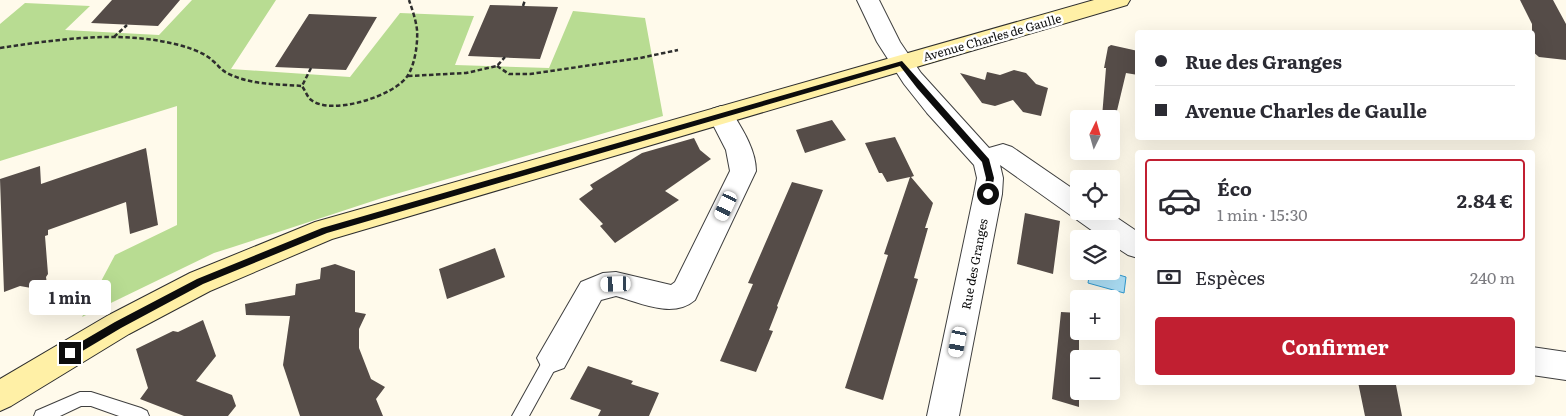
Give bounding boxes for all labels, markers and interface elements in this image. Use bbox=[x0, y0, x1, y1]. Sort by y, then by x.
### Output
street label: Avenue Charles de Gaulle bbox=[921, 9, 1063, 65]
text: Rue des Granges bbox=[1185, 47, 1342, 75]
text: Avenue Charles de Gaulle bbox=[1185, 96, 1427, 124]
north arrow bbox=[1070, 110, 1120, 160]
map controls bbox=[1070, 110, 1120, 400]
button: locate bbox=[1070, 170, 1120, 220]
text: Éco bbox=[1217, 174, 1252, 202]
icon: car bbox=[1157, 178, 1202, 223]
route start bbox=[977, 183, 999, 205]
text: 2.84 € bbox=[1457, 186, 1513, 214]
car bbox=[712, 189, 739, 223]
text: 1 min · 15:30 bbox=[1217, 202, 1308, 226]
street label: Rue des Granges bbox=[956, 216, 992, 311]
button: layers bbox=[1070, 230, 1120, 280]
icon: cash bbox=[1155, 263, 1183, 291]
text: Espèces bbox=[1195, 263, 1265, 291]
text: 240 m bbox=[1470, 265, 1515, 289]
car bbox=[600, 276, 631, 292]
callout: 1 min bbox=[29, 280, 111, 316]
text: 1 min bbox=[49, 285, 91, 309]
button: + bbox=[1070, 290, 1120, 340]
button: Confirmer bbox=[1155, 317, 1515, 375]
car bbox=[947, 326, 968, 358]
route end bbox=[59, 342, 81, 364]
button: − bbox=[1070, 350, 1120, 400]

